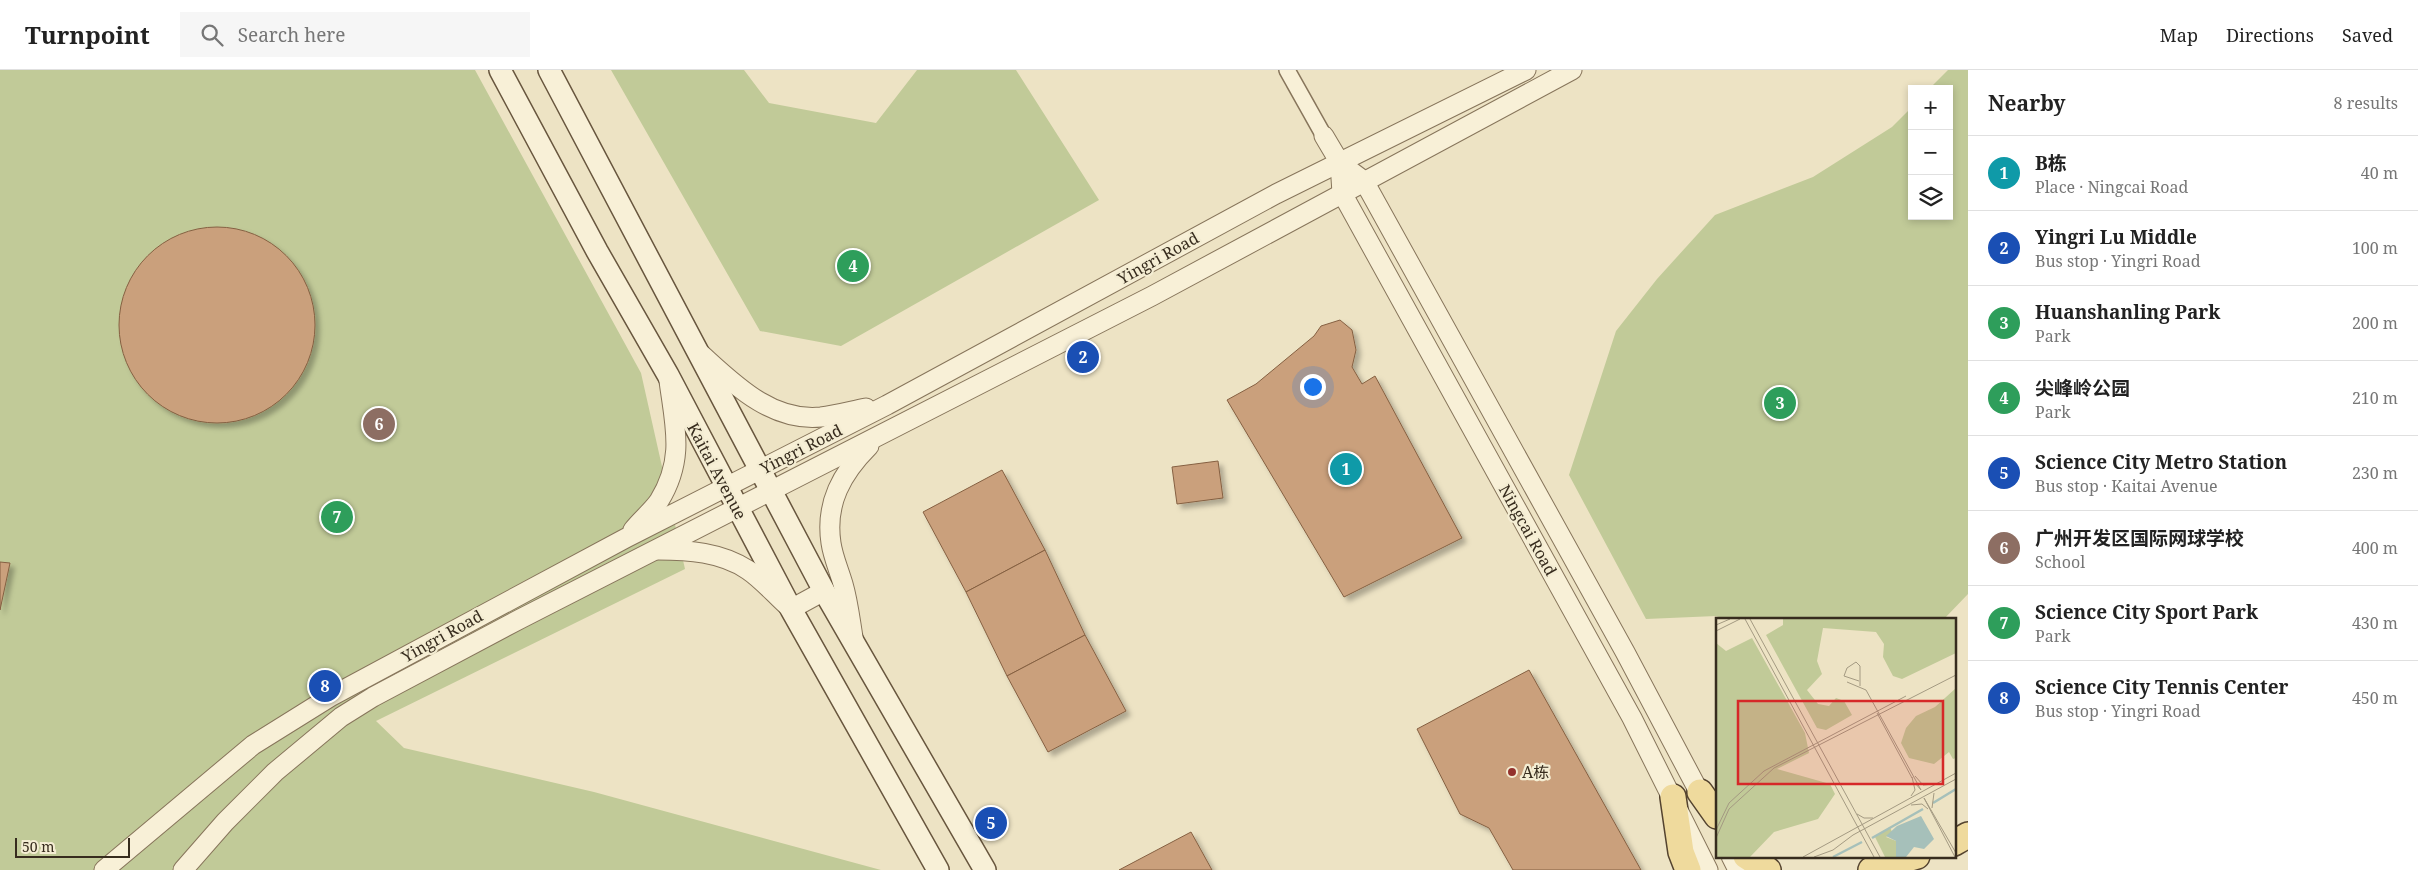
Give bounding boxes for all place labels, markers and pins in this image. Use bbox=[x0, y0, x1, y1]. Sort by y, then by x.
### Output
pin: 4 bbox=[837, 247, 869, 285]
pin: 2 bbox=[1067, 338, 1099, 376]
pin: 3 bbox=[1764, 384, 1796, 422]
pin: 6 bbox=[363, 405, 395, 443]
pin: 1 bbox=[1330, 450, 1362, 488]
pin: 7 bbox=[321, 498, 353, 536]
pin: 8 bbox=[309, 667, 341, 705]
place label: A栋 bbox=[1522, 761, 1549, 783]
marker: A栋 bbox=[1506, 766, 1518, 778]
pin: 5 bbox=[975, 804, 1007, 842]

